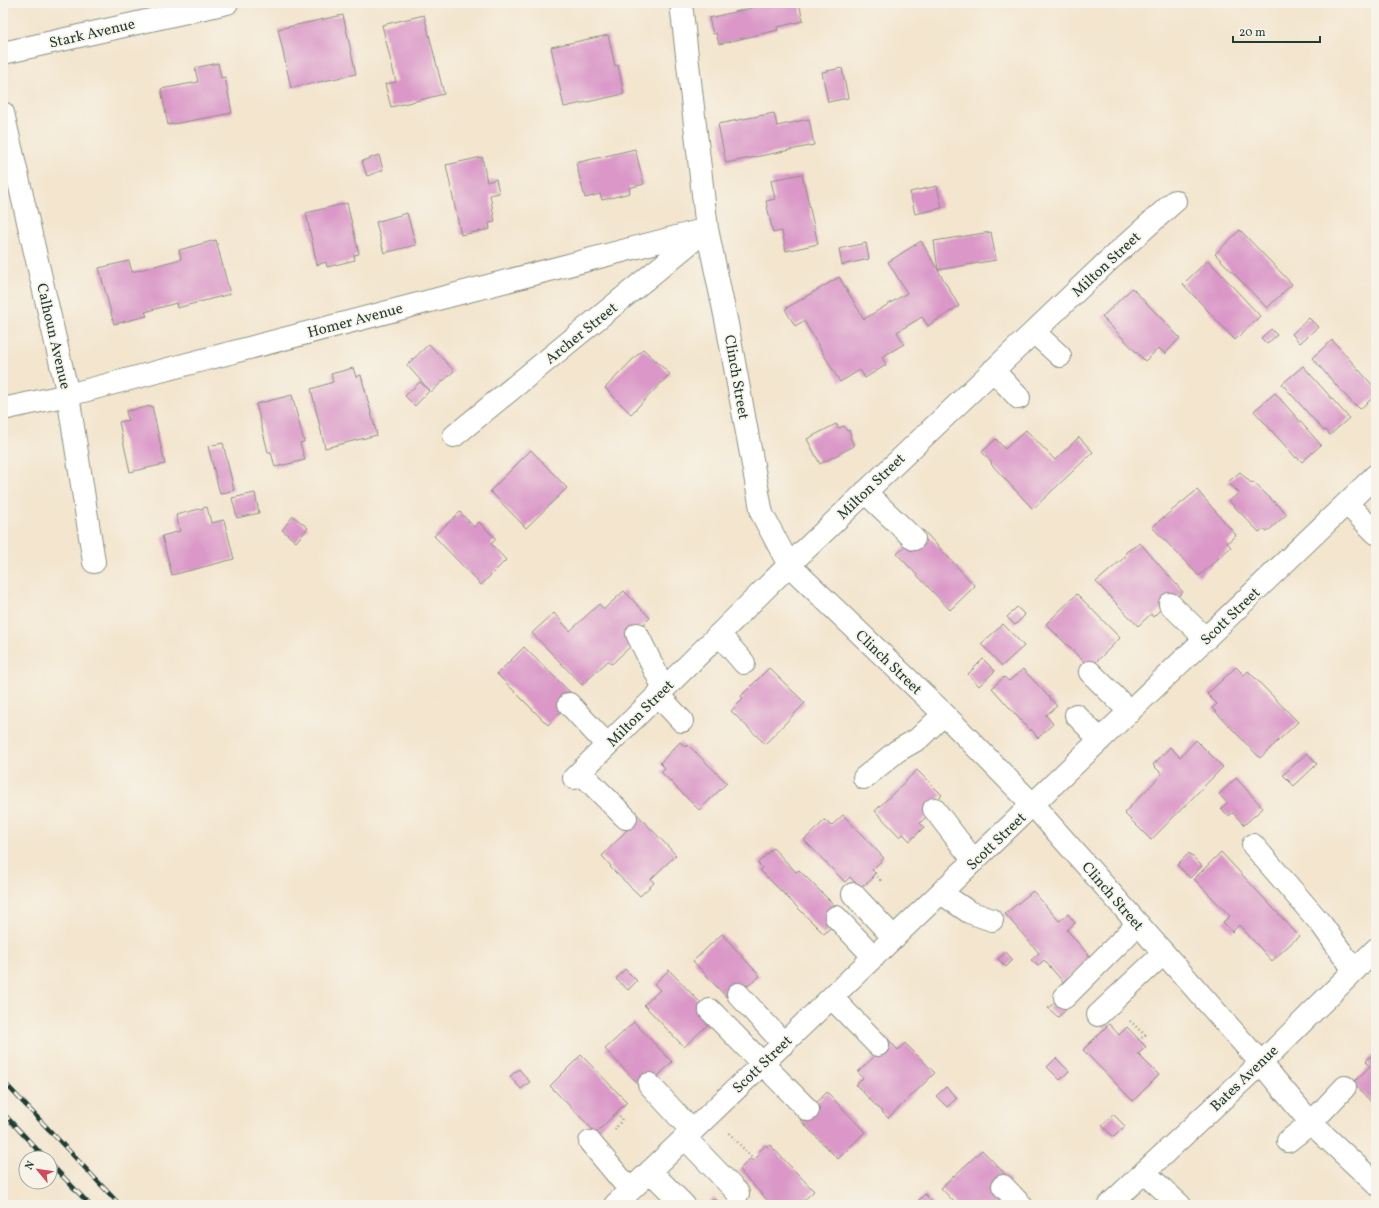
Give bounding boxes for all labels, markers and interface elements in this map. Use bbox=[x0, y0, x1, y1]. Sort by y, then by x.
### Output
street label: Stark Avenue bbox=[47, 14, 137, 55]
scale bar bbox=[1233, 18, 1320, 44]
text: 20 m bbox=[1239, 25, 1266, 41]
street label: Milton Street bbox=[1068, 228, 1146, 303]
street label: Calhoun Avenue bbox=[30, 281, 75, 391]
street label: Archer Street bbox=[541, 298, 623, 370]
street label: Homer Avenue bbox=[305, 299, 405, 344]
street label: Clinch Street bbox=[718, 333, 753, 421]
street label: Milton Street bbox=[833, 449, 911, 525]
street label: Scott Street bbox=[1197, 583, 1266, 651]
street label: Clinch Street bbox=[850, 626, 926, 700]
street label: Milton Street bbox=[603, 676, 679, 752]
street label: Scott Street bbox=[963, 808, 1032, 876]
street label: Clinch Street bbox=[1076, 858, 1148, 936]
street label: Scott Street bbox=[729, 1031, 798, 1099]
street label: Bates Avenue bbox=[1206, 1041, 1284, 1117]
north arrow bbox=[18, 1150, 58, 1190]
text: N bbox=[22, 1159, 39, 1173]

